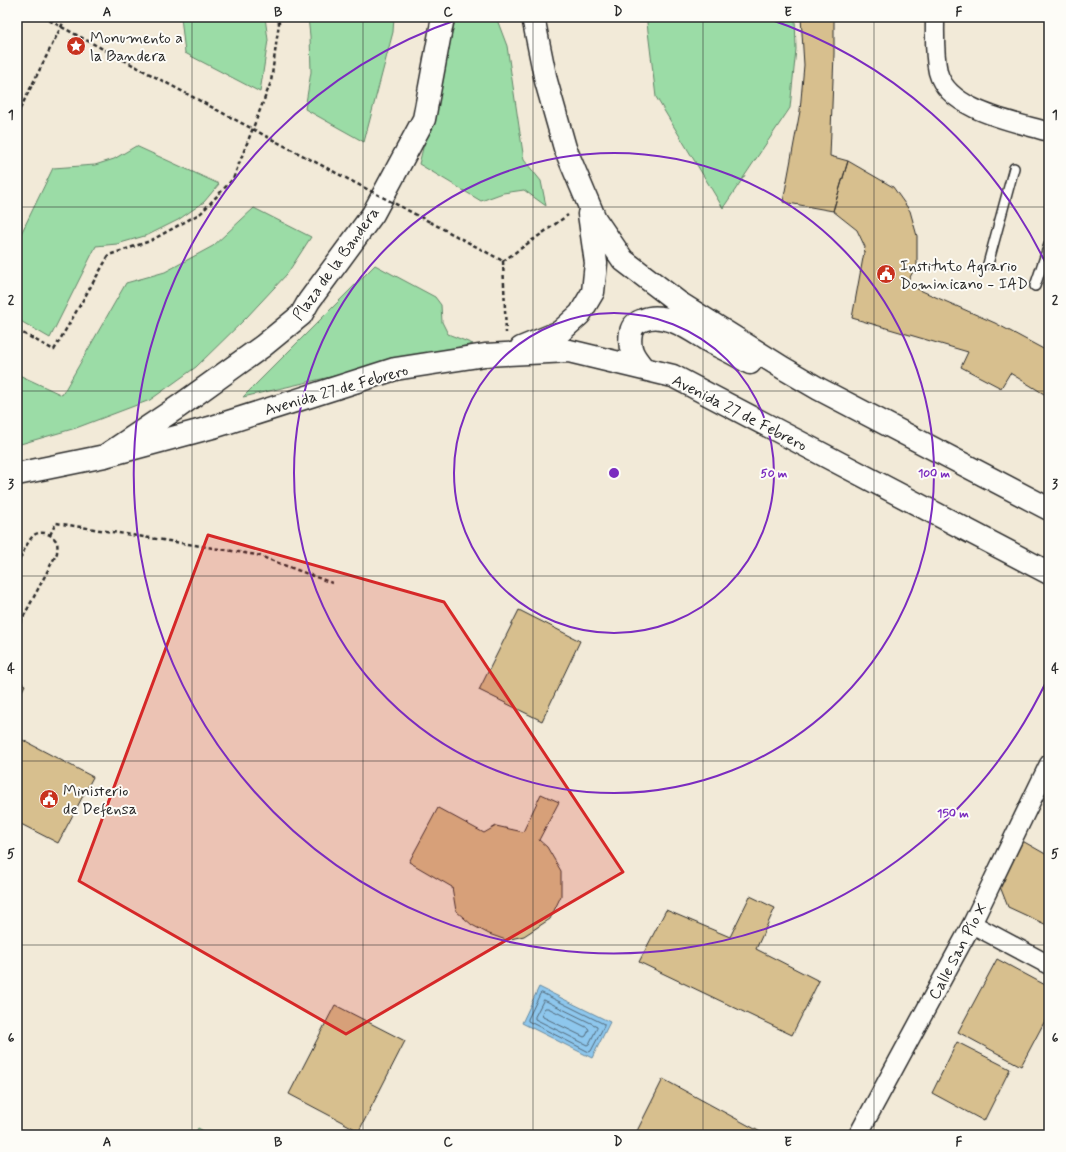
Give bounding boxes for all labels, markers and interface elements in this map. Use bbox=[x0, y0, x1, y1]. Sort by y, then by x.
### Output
text: A bbox=[103, 4, 111, 21]
text: B bbox=[274, 4, 283, 21]
text: C bbox=[443, 4, 453, 21]
text: D bbox=[614, 4, 623, 21]
text: E bbox=[784, 4, 792, 21]
text: F bbox=[956, 4, 963, 21]
place label: Monumento a la Bandera bbox=[90, 28, 183, 67]
place icon: Monumento a la Bandera bbox=[65, 35, 87, 57]
text: 1 bbox=[8, 107, 14, 124]
text: 1 bbox=[1052, 107, 1058, 124]
street label: Plaza de la Bandera bbox=[288, 203, 384, 325]
place label: Instituto Agrario Dominicano - IAD bbox=[900, 256, 1028, 295]
public building icon: Instituto Agrario Dominicano - IAD bbox=[875, 263, 897, 285]
text: 2 bbox=[8, 292, 15, 309]
text: 2 bbox=[1052, 292, 1059, 309]
street label: Avenida 27 de Febrero bbox=[262, 360, 411, 421]
street label: Avenida 27 de Febrero bbox=[668, 370, 811, 457]
centre of rings bbox=[607, 466, 621, 480]
text: 50 m bbox=[761, 466, 788, 482]
text: 100 m bbox=[918, 466, 951, 482]
text: 3 bbox=[8, 476, 14, 493]
text: 3 bbox=[1052, 476, 1058, 493]
text: 4 bbox=[7, 661, 15, 678]
text: 4 bbox=[1051, 661, 1059, 678]
place label: Ministerio de Defensa bbox=[63, 781, 137, 820]
public building icon: Ministerio de Defensa bbox=[38, 788, 60, 810]
text: 150 m bbox=[937, 806, 969, 822]
text: 5 bbox=[7, 846, 15, 863]
text: 5 bbox=[1051, 846, 1059, 863]
street label: Calle San Pío X bbox=[924, 900, 993, 1004]
text: 6 bbox=[8, 1030, 15, 1047]
text: 6 bbox=[1052, 1030, 1059, 1047]
text: A bbox=[103, 1134, 111, 1151]
text: B bbox=[274, 1134, 283, 1151]
text: C bbox=[443, 1134, 453, 1151]
text: D bbox=[614, 1134, 623, 1151]
text: E bbox=[784, 1134, 792, 1151]
text: F bbox=[956, 1134, 963, 1151]

